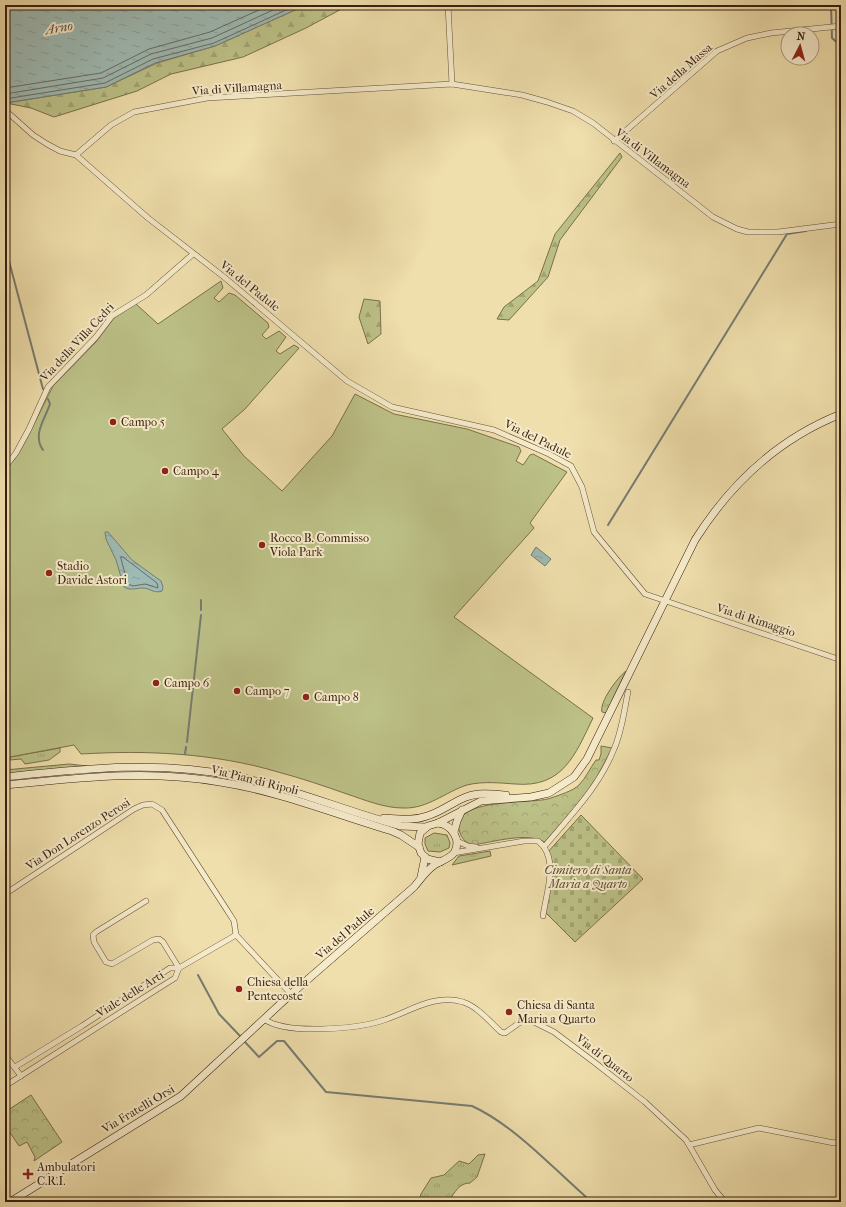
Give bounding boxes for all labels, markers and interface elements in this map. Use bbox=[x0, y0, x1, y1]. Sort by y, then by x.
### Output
water label: Arno bbox=[42, 18, 74, 38]
north arrow bbox=[780, 26, 820, 66]
text: N bbox=[796, 30, 806, 44]
street label: Via della Massa bbox=[646, 40, 715, 102]
street label: Via di Villamagna bbox=[191, 78, 283, 98]
street label: Via di Villamagna bbox=[612, 125, 694, 191]
street label: Via del Padule bbox=[216, 257, 283, 314]
street label: Via della Villa Cedri bbox=[36, 300, 117, 385]
place label: Campo 5 bbox=[121, 415, 165, 429]
street label: Via del Padule bbox=[501, 416, 574, 461]
marker: Campo 5 bbox=[108, 417, 118, 427]
place label: Campo 4 bbox=[173, 464, 220, 478]
marker: Campo 4 bbox=[160, 466, 170, 476]
place label: Rocco B. Commisso Viola Park bbox=[269, 531, 369, 559]
marker: Rocco B. Commisso Viola Park bbox=[257, 540, 267, 550]
place label: Stadio Davide Astori bbox=[57, 559, 128, 587]
marker: Stadio Davide Astori bbox=[44, 568, 54, 578]
street label: Via di Rimaggio bbox=[714, 600, 797, 639]
place label: Campo 6 bbox=[164, 676, 210, 690]
marker: Campo 6 bbox=[151, 678, 161, 688]
place label: Campo 7 bbox=[245, 684, 290, 698]
marker: Campo 7 bbox=[232, 686, 242, 696]
place label: Campo 8 bbox=[314, 690, 359, 704]
marker: Campo 8 bbox=[301, 692, 311, 702]
street label: Via Pian di Ripoli bbox=[209, 762, 301, 798]
street label: Via Don Lorenzo Perosi bbox=[22, 795, 133, 873]
park label: Cimitero di Santa Maria a Quarto bbox=[544, 863, 632, 892]
street label: Via del Padule bbox=[312, 904, 377, 963]
street label: Viale delle Arti bbox=[93, 967, 167, 1021]
place label: Chiesa della Pentecoste bbox=[247, 975, 309, 1003]
marker: Chiesa della Pentecoste bbox=[234, 984, 244, 994]
place label: Chiesa di Santa Maria a Quarto bbox=[517, 998, 596, 1026]
marker: Chiesa di Santa Maria a Quarto bbox=[504, 1007, 514, 1017]
street label: Via di Quarto bbox=[573, 1031, 637, 1085]
street label: Via Fratelli Orsi bbox=[98, 1082, 177, 1137]
place label: Ambulatori C.R.I. bbox=[36, 1160, 96, 1188]
marker: Ambulatori C.R.I. bbox=[22, 1168, 34, 1180]

